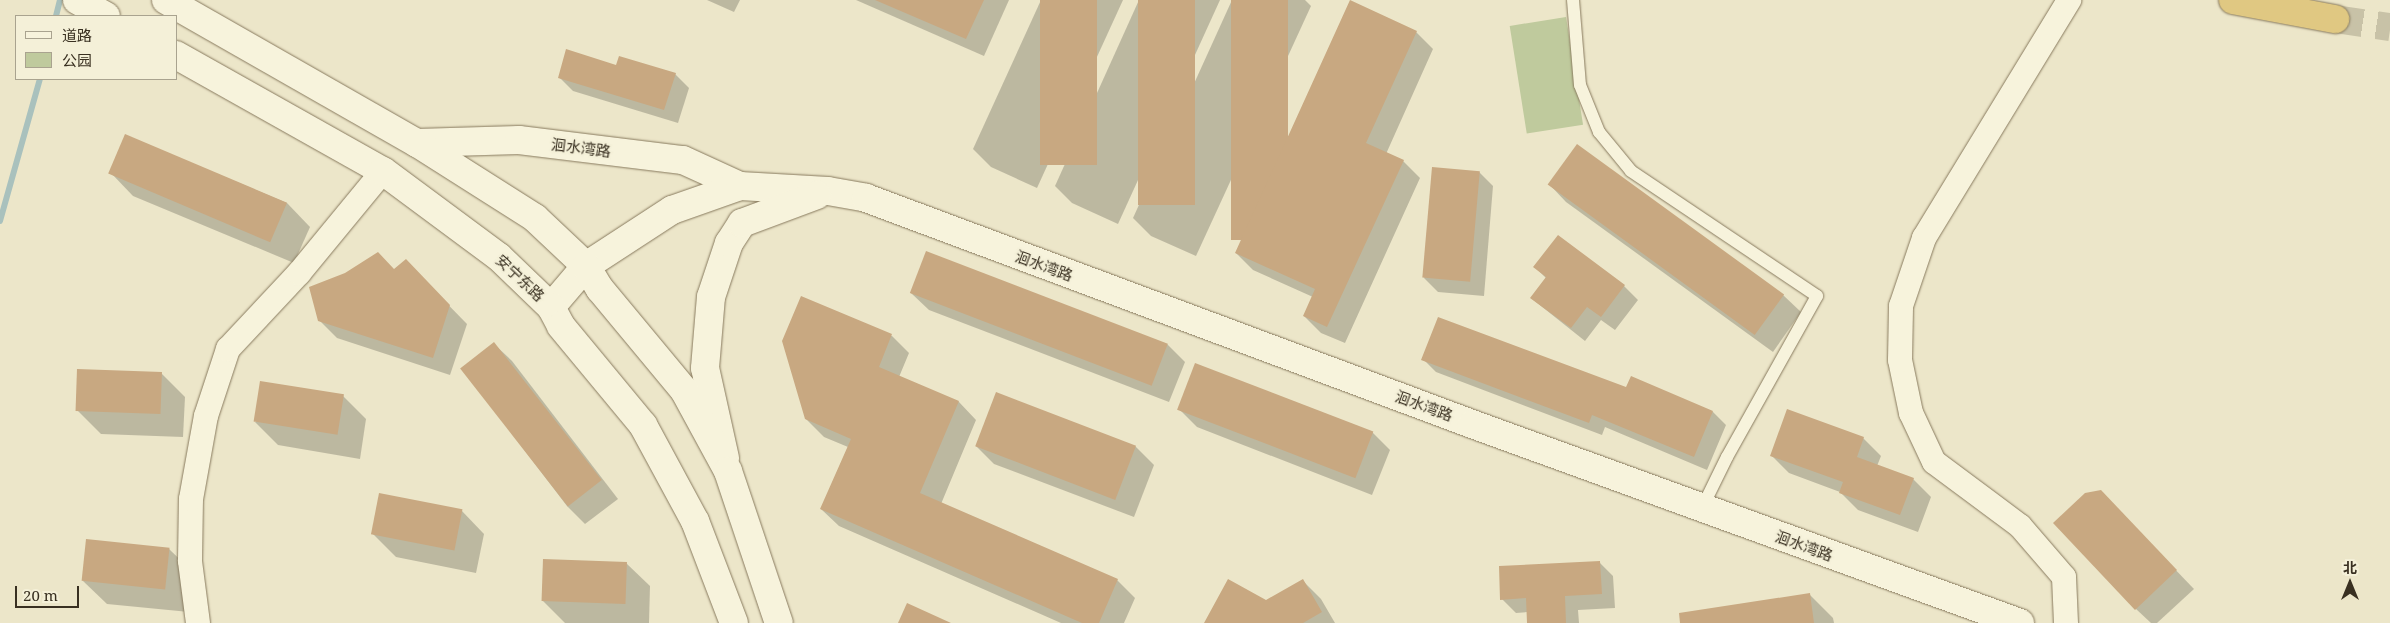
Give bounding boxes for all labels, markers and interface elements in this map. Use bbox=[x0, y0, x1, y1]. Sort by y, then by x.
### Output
legend bbox=[15, 15, 178, 80]
text: 道路 bbox=[62, 25, 92, 45]
text: 公园 bbox=[62, 50, 92, 70]
street label: 洄水湾路 bbox=[550, 135, 612, 161]
street label: 洄水湾路 bbox=[1013, 247, 1075, 285]
street label: 安宁东路 bbox=[492, 251, 548, 305]
street label: 洄水湾路 bbox=[1393, 387, 1455, 425]
street label: 洄水湾路 bbox=[1773, 527, 1835, 565]
north arrow bbox=[2325, 558, 2375, 608]
text: 北 bbox=[2343, 558, 2357, 577]
scale bar bbox=[18, 576, 81, 608]
text: 20 m bbox=[23, 585, 58, 605]

